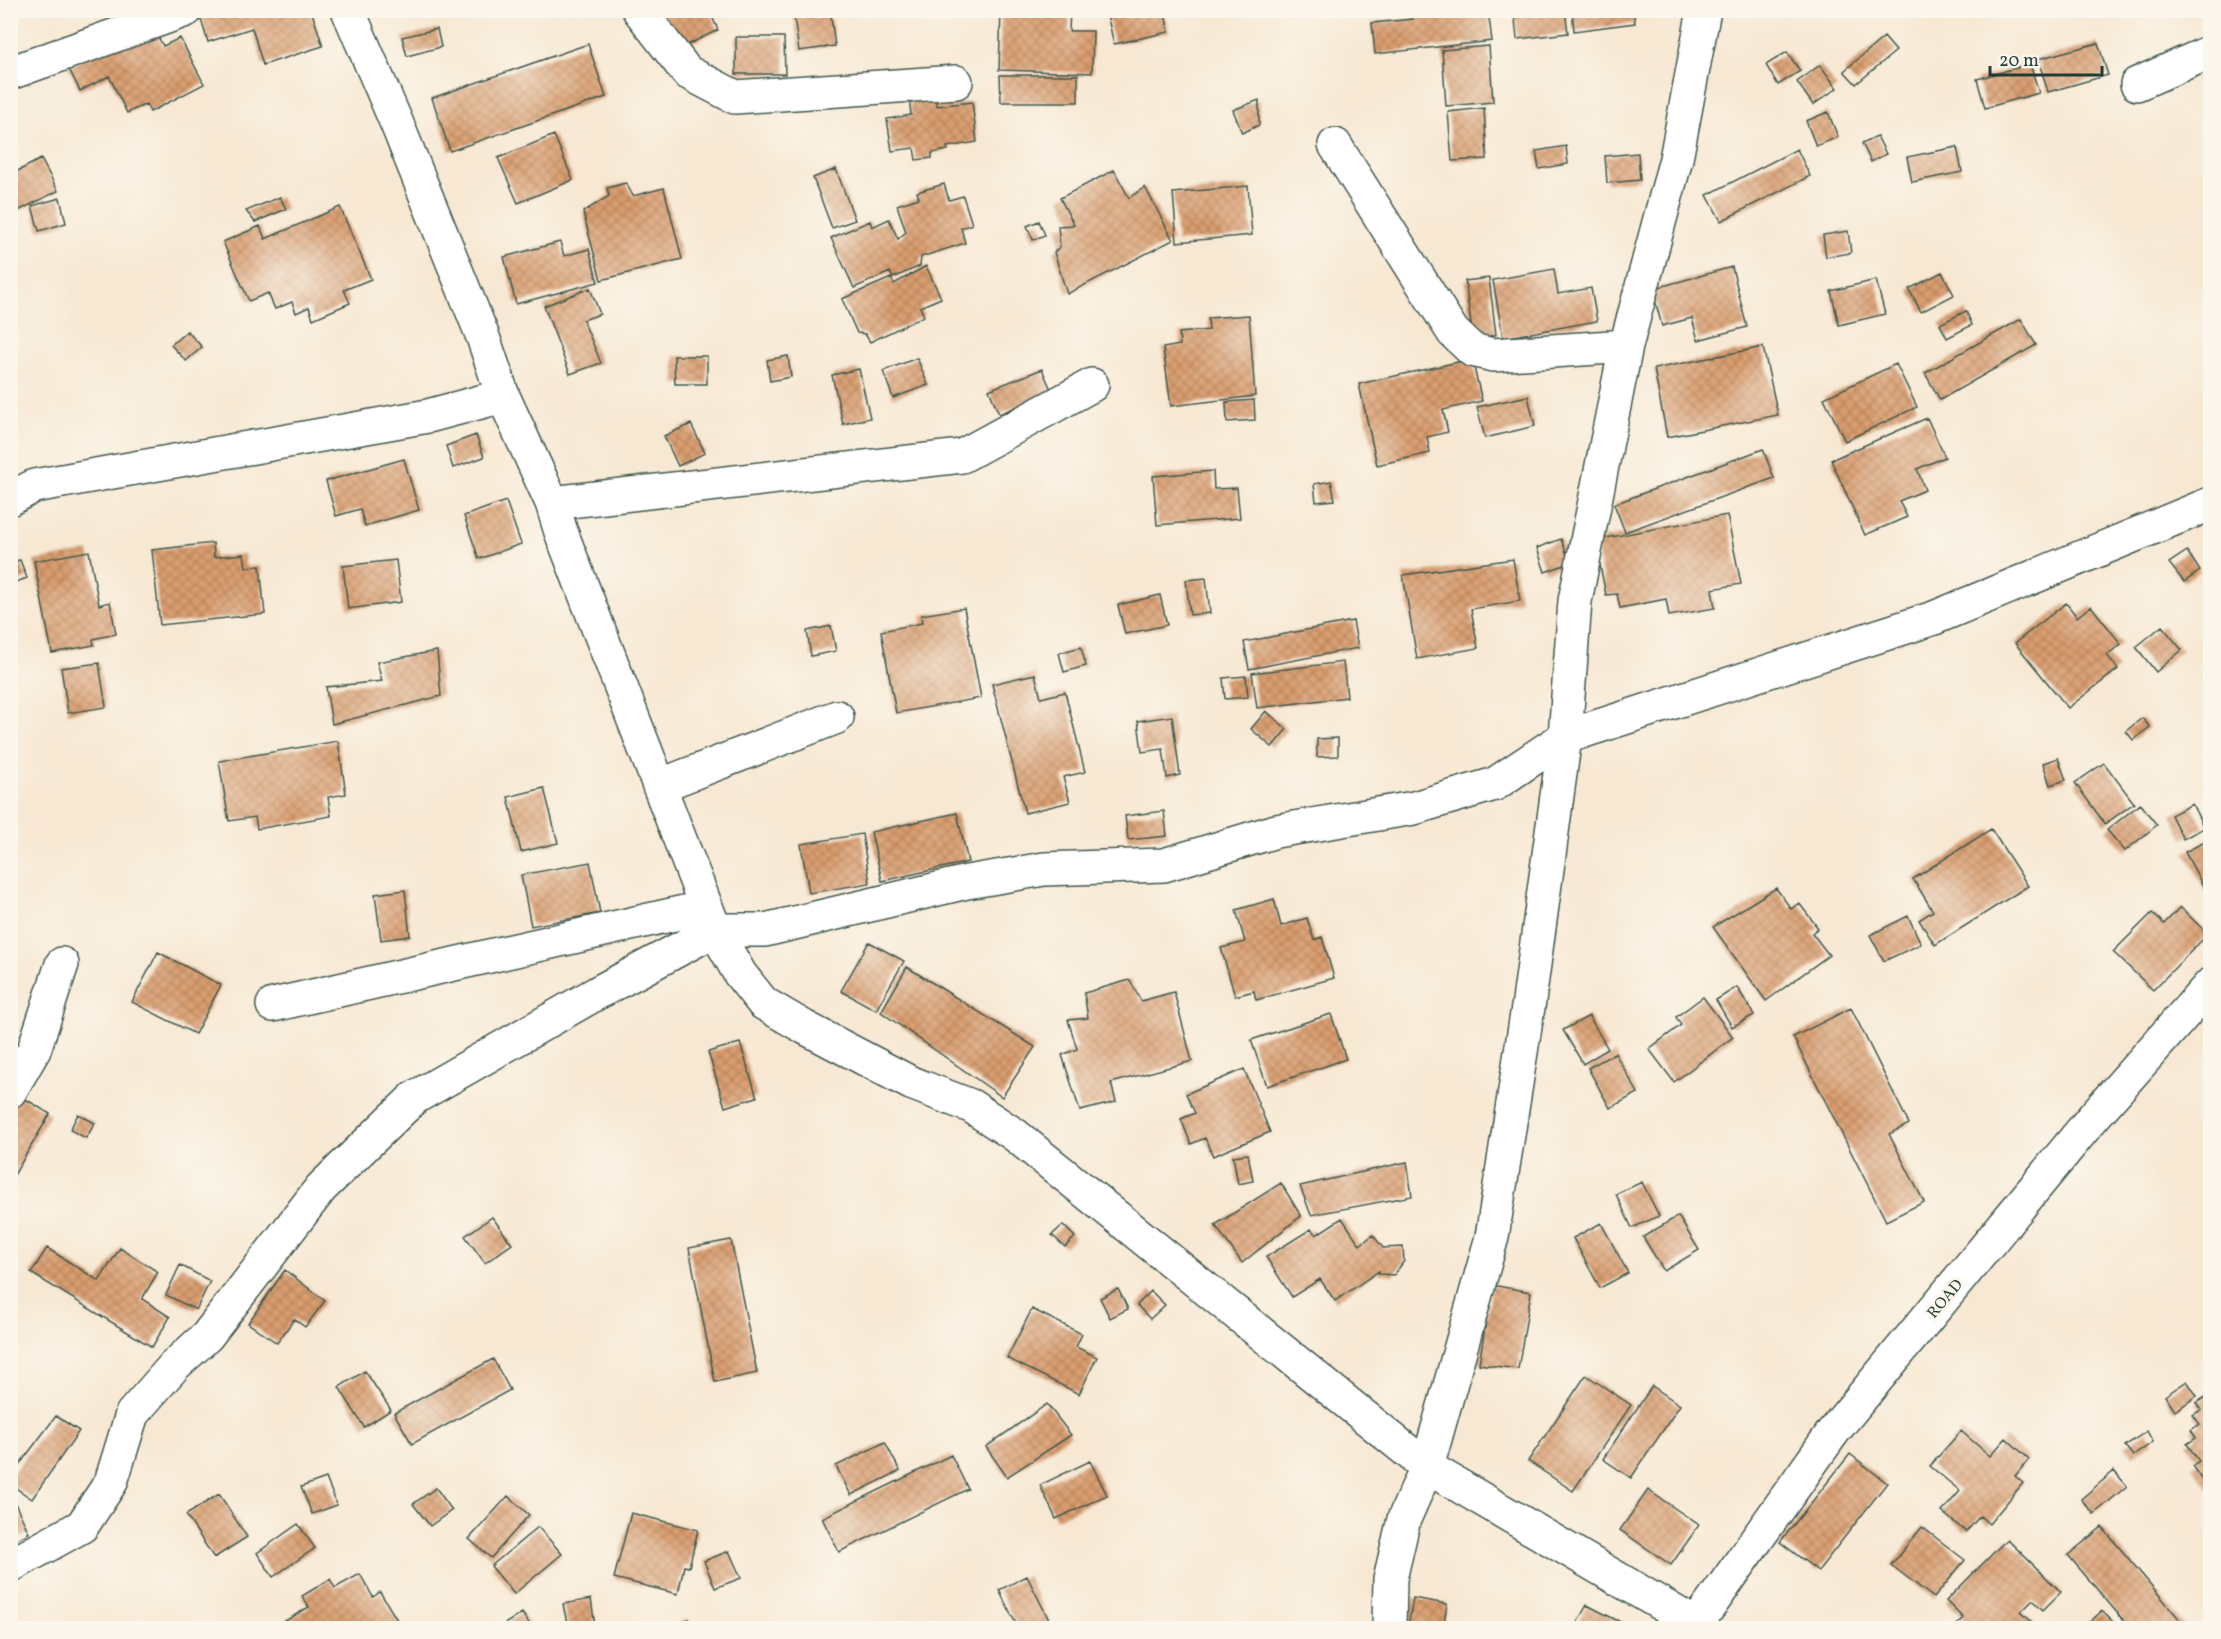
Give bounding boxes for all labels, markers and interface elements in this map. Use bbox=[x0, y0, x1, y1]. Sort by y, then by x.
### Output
scale bar bbox=[1990, 39, 2102, 77]
text: 20 m bbox=[1999, 49, 2039, 74]
street label: ROAD bbox=[1923, 1275, 1969, 1324]

